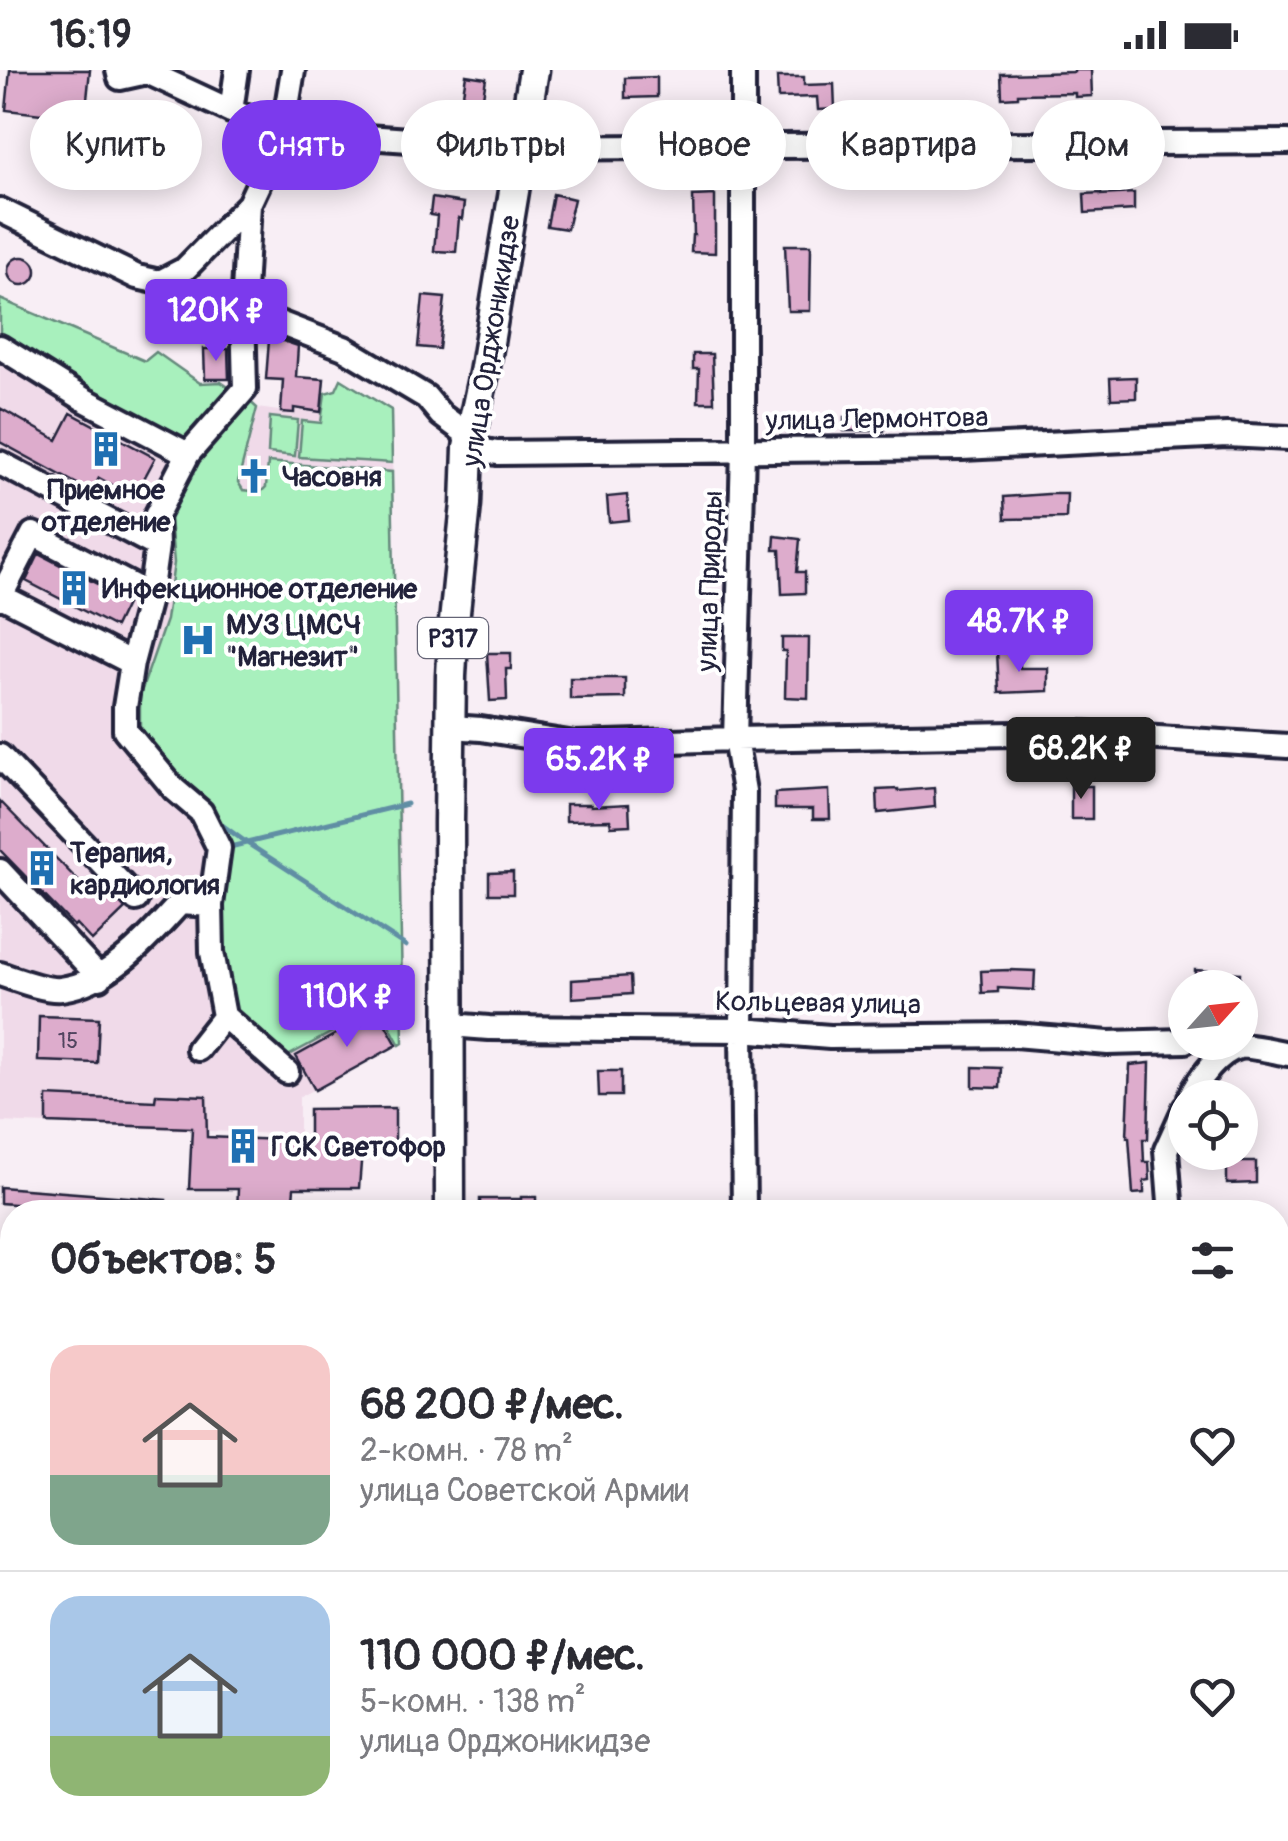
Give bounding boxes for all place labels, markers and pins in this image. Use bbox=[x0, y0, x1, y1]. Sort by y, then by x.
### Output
pin: 120K ₽ bbox=[135, 279, 297, 364]
building icon: Приемное отделение bbox=[87, 430, 125, 468]
church icon: Часовня bbox=[235, 457, 273, 495]
place label: Часовня bbox=[282, 460, 382, 495]
place label: Приемное отделение bbox=[41, 473, 171, 540]
building icon: Инфекционное отделение bbox=[55, 569, 93, 607]
place label: Инфекционное отделение bbox=[102, 572, 418, 607]
pin: 48.7K ₽ bbox=[927, 590, 1111, 675]
place label: МУЗ ЦМСЧ "Магнезит" bbox=[226, 608, 361, 675]
hospital icon: МУЗ ЦМСЧ "Магнезит" bbox=[179, 621, 217, 659]
pin: 68.2K ₽ bbox=[989, 717, 1173, 802]
pin: 65.2K ₽ bbox=[507, 728, 691, 813]
place label: Терапия, кардиология bbox=[69, 836, 220, 903]
building icon: Терапия, кардиология bbox=[23, 849, 61, 887]
pin: 110K ₽ bbox=[266, 965, 428, 1050]
building icon: ГСК Светофор bbox=[224, 1127, 262, 1165]
place label: ГСК Светофор bbox=[271, 1130, 446, 1165]

